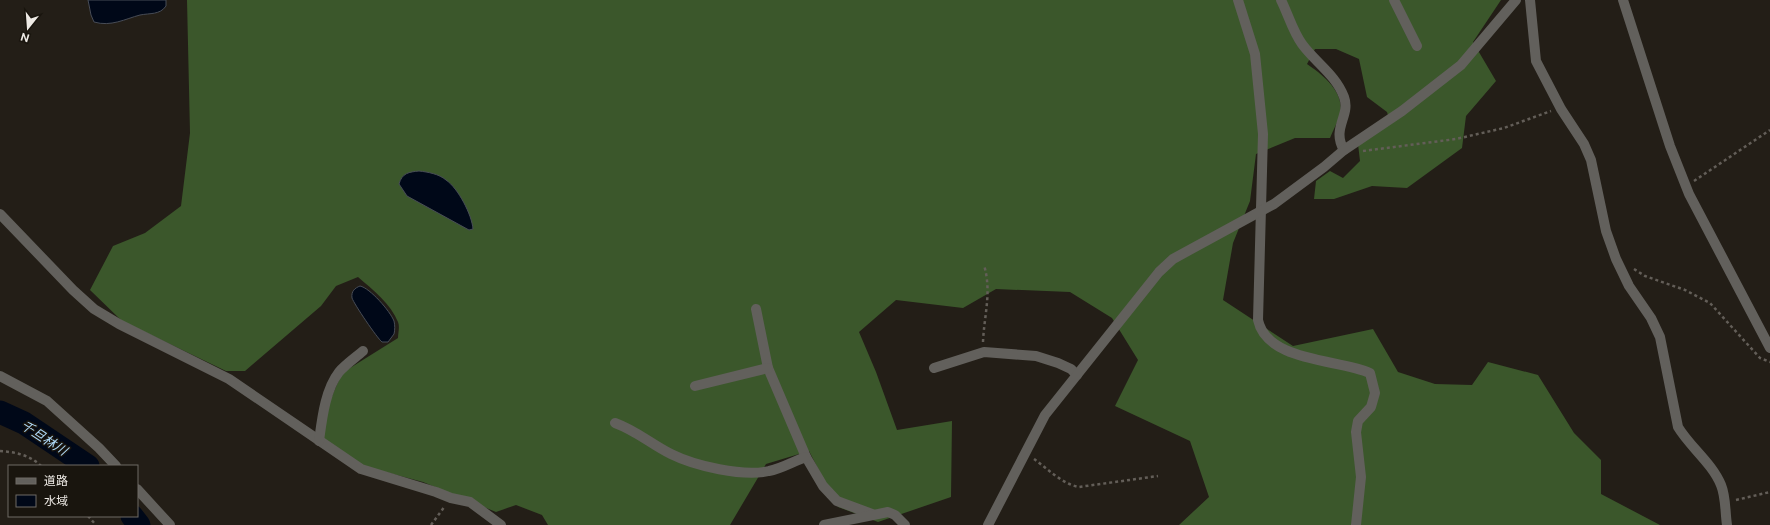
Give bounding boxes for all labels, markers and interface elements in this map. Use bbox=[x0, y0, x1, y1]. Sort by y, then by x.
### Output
north arrow bbox=[8, 8, 48, 48]
text: N bbox=[19, 31, 31, 45]
water label: 千旦林川 bbox=[18, 418, 72, 460]
legend bbox=[8, 465, 138, 517]
text: 道路 bbox=[44, 474, 68, 488]
text: 水域 bbox=[44, 494, 68, 508]

